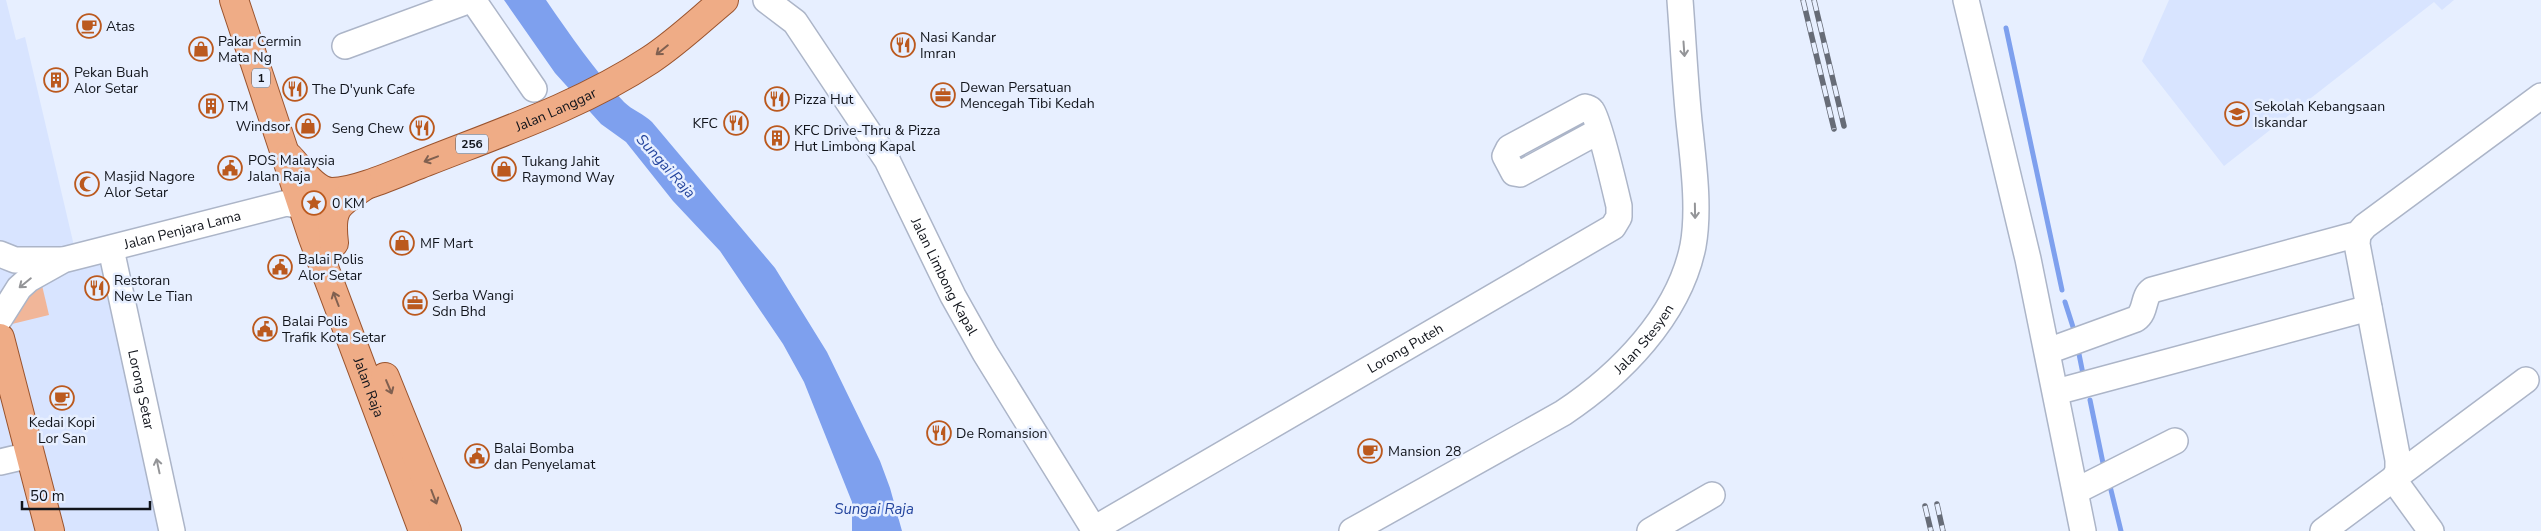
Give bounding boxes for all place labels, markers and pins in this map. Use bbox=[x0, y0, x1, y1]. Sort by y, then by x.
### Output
cafe icon: Atas bbox=[76, 13, 102, 39]
place label: Atas bbox=[106, 17, 135, 36]
place label: Nasi Kandar Imran bbox=[920, 28, 996, 63]
place label: Pakar Cermin Mata Ng bbox=[218, 32, 301, 67]
restaurant icon: Nasi Kandar Imran bbox=[890, 32, 916, 58]
shop icon: Pakar Cermin Mata Ng bbox=[188, 36, 214, 62]
place label: Pekan Buah Alor Setar bbox=[74, 63, 149, 98]
building icon: Pekan Buah Alor Setar bbox=[43, 67, 69, 93]
restaurant icon: The D'yunk Cafe bbox=[282, 76, 308, 102]
place label: Dewan Persatuan Mencegah Tibi Kedah bbox=[960, 78, 1095, 113]
place label: The D'yunk Cafe bbox=[312, 80, 415, 99]
office icon: Dewan Persatuan Mencegah Tibi Kedah bbox=[930, 82, 956, 108]
restaurant icon: Pizza Hut bbox=[764, 86, 790, 112]
place label: Pizza Hut bbox=[794, 90, 854, 109]
building icon: TM bbox=[198, 93, 224, 119]
place label: TM bbox=[228, 97, 248, 116]
place label: Sekolah Kebangsaan Iskandar bbox=[2254, 97, 2385, 132]
school or university icon: Sekolah Kebangsaan Iskandar bbox=[2224, 101, 2250, 127]
restaurant icon: KFC bbox=[723, 110, 749, 136]
shop icon: Windsor bbox=[295, 113, 321, 139]
place label: KFC bbox=[692, 114, 718, 133]
restaurant icon: Seng Chew bbox=[409, 115, 435, 141]
place label: Windsor bbox=[236, 117, 290, 136]
place label: Seng Chew bbox=[332, 119, 404, 138]
place label: KFC Drive-Thru & Pizza Hut Limbong Kapal bbox=[794, 121, 940, 156]
building icon: KFC Drive-Thru & Pizza Hut Limbong Kapal bbox=[764, 125, 790, 151]
place label: POS Malaysia Jalan Raja bbox=[247, 151, 335, 186]
place label: Tukang Jahit Raymond Way bbox=[522, 152, 615, 187]
public building icon: POS Malaysia Jalan Raja bbox=[217, 155, 243, 181]
shop icon: Tukang Jahit Raymond Way bbox=[491, 156, 517, 182]
place label: Masjid Nagore Alor Setar bbox=[104, 167, 195, 202]
mosque icon: Masjid Nagore Alor Setar bbox=[74, 171, 100, 197]
place icon: 0 KM bbox=[301, 190, 327, 216]
place label: 0 KM bbox=[332, 194, 365, 213]
shop icon: MF Mart bbox=[389, 230, 415, 256]
place label: MF Mart bbox=[420, 234, 473, 253]
place label: Balai Polis Alor Setar bbox=[298, 250, 364, 285]
public building icon: Balai Polis Alor Setar bbox=[267, 254, 293, 280]
place label: Restoran New Le Tian bbox=[114, 271, 193, 306]
restaurant icon: Restoran New Le Tian bbox=[84, 275, 110, 301]
place label: Serba Wangi Sdn Bhd bbox=[432, 286, 514, 321]
office icon: Serba Wangi Sdn Bhd bbox=[402, 290, 428, 316]
place label: Balai Polis Trafik Kota Setar bbox=[282, 312, 386, 347]
public building icon: Balai Polis Trafik Kota Setar bbox=[252, 316, 278, 342]
cafe icon: Kedai Kopi Lor San bbox=[49, 385, 75, 411]
place label: Kedai Kopi Lor San bbox=[29, 413, 95, 448]
restaurant icon: De Romansion bbox=[926, 420, 952, 446]
place label: De Romansion bbox=[956, 424, 1048, 443]
cafe icon: Mansion 28 bbox=[1357, 438, 1383, 464]
place label: Balai Bomba dan Penyelamat bbox=[494, 439, 596, 474]
place label: Mansion 28 bbox=[1388, 442, 1461, 461]
public building icon: Balai Bomba dan Penyelamat bbox=[464, 443, 490, 469]

